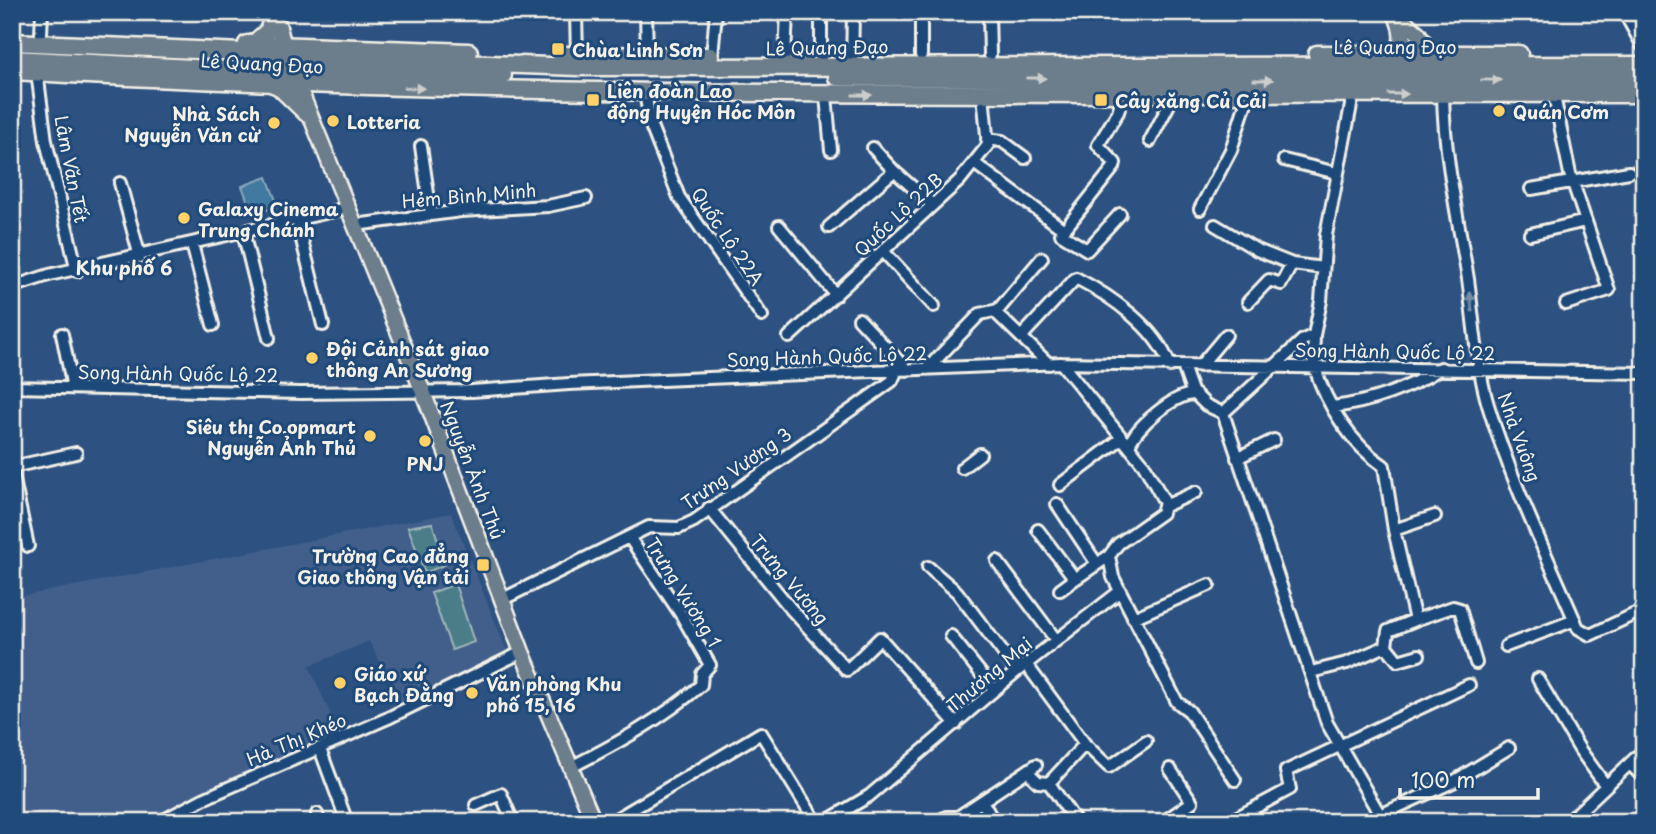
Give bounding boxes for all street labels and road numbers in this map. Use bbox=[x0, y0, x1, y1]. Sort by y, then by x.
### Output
street label: Lê Quang Đạo bbox=[765, 32, 889, 62]
street label: Lê Quang Đạo bbox=[1334, 33, 1456, 60]
street label: Lê Quang Đạo bbox=[200, 46, 324, 80]
street label: Lâm Văn Tết bbox=[48, 113, 96, 225]
street label: Quốc Lộ 22B bbox=[848, 166, 948, 262]
street label: Hẻm Bình Minh bbox=[401, 176, 537, 214]
street label: Quốc Lộ 22A bbox=[685, 182, 771, 291]
street label: Song Hành Quốc Lộ 22 bbox=[1294, 336, 1496, 366]
street label: Song Hành Quốc Lộ 22 bbox=[726, 339, 928, 373]
street label: Song Hành Quốc Lộ 22 bbox=[77, 358, 279, 388]
street label: Nhà Vuông bbox=[1491, 388, 1549, 486]
street label: Nguyễn Ảnh Thủ bbox=[434, 397, 512, 543]
street label: Trưng Vương 3 bbox=[675, 420, 797, 516]
street label: Trưng Vương bbox=[744, 528, 836, 630]
street label: Trưng Vương 1 bbox=[639, 532, 729, 652]
street label: Thương Mại bbox=[940, 630, 1038, 718]
street label: Hà Thị Khéo bbox=[242, 706, 350, 772]

